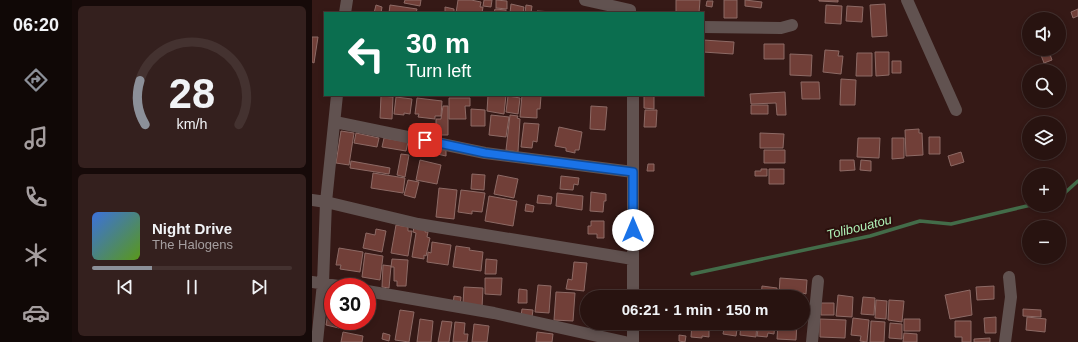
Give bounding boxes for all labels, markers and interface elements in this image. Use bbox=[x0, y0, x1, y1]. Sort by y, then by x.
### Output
map controls bbox=[1022, 12, 1066, 264]
button: sound bbox=[1022, 12, 1066, 56]
text: 06:20 bbox=[13, 15, 59, 35]
icon: left bbox=[340, 28, 392, 80]
text: 30 m bbox=[406, 28, 470, 59]
text: Turn left bbox=[406, 61, 471, 81]
button: search bbox=[1022, 64, 1066, 108]
icon: directions bbox=[22, 66, 50, 94]
text: 28 bbox=[169, 70, 215, 117]
text: km/h bbox=[177, 116, 208, 132]
button: layers bbox=[1022, 116, 1066, 160]
pin bbox=[408, 123, 442, 157]
icon: music bbox=[22, 124, 50, 152]
icon: arrive bbox=[414, 129, 436, 151]
button: + bbox=[1022, 168, 1066, 212]
icon: phone bbox=[22, 183, 50, 211]
position arrow bbox=[612, 209, 654, 251]
water label: Tolibouatou bbox=[825, 212, 893, 242]
text: Night Drive bbox=[152, 220, 232, 237]
button: − bbox=[1022, 220, 1066, 264]
text: The Halogens bbox=[152, 237, 233, 252]
icon: climate bbox=[22, 241, 50, 269]
icon: previous bbox=[114, 276, 136, 298]
icon: pause bbox=[181, 276, 203, 298]
icon: next bbox=[248, 276, 270, 298]
speed limit sign: 30 bbox=[324, 278, 376, 330]
icon: car bbox=[22, 299, 50, 327]
text: 06:21 · 1 min · 150 m bbox=[622, 301, 768, 318]

